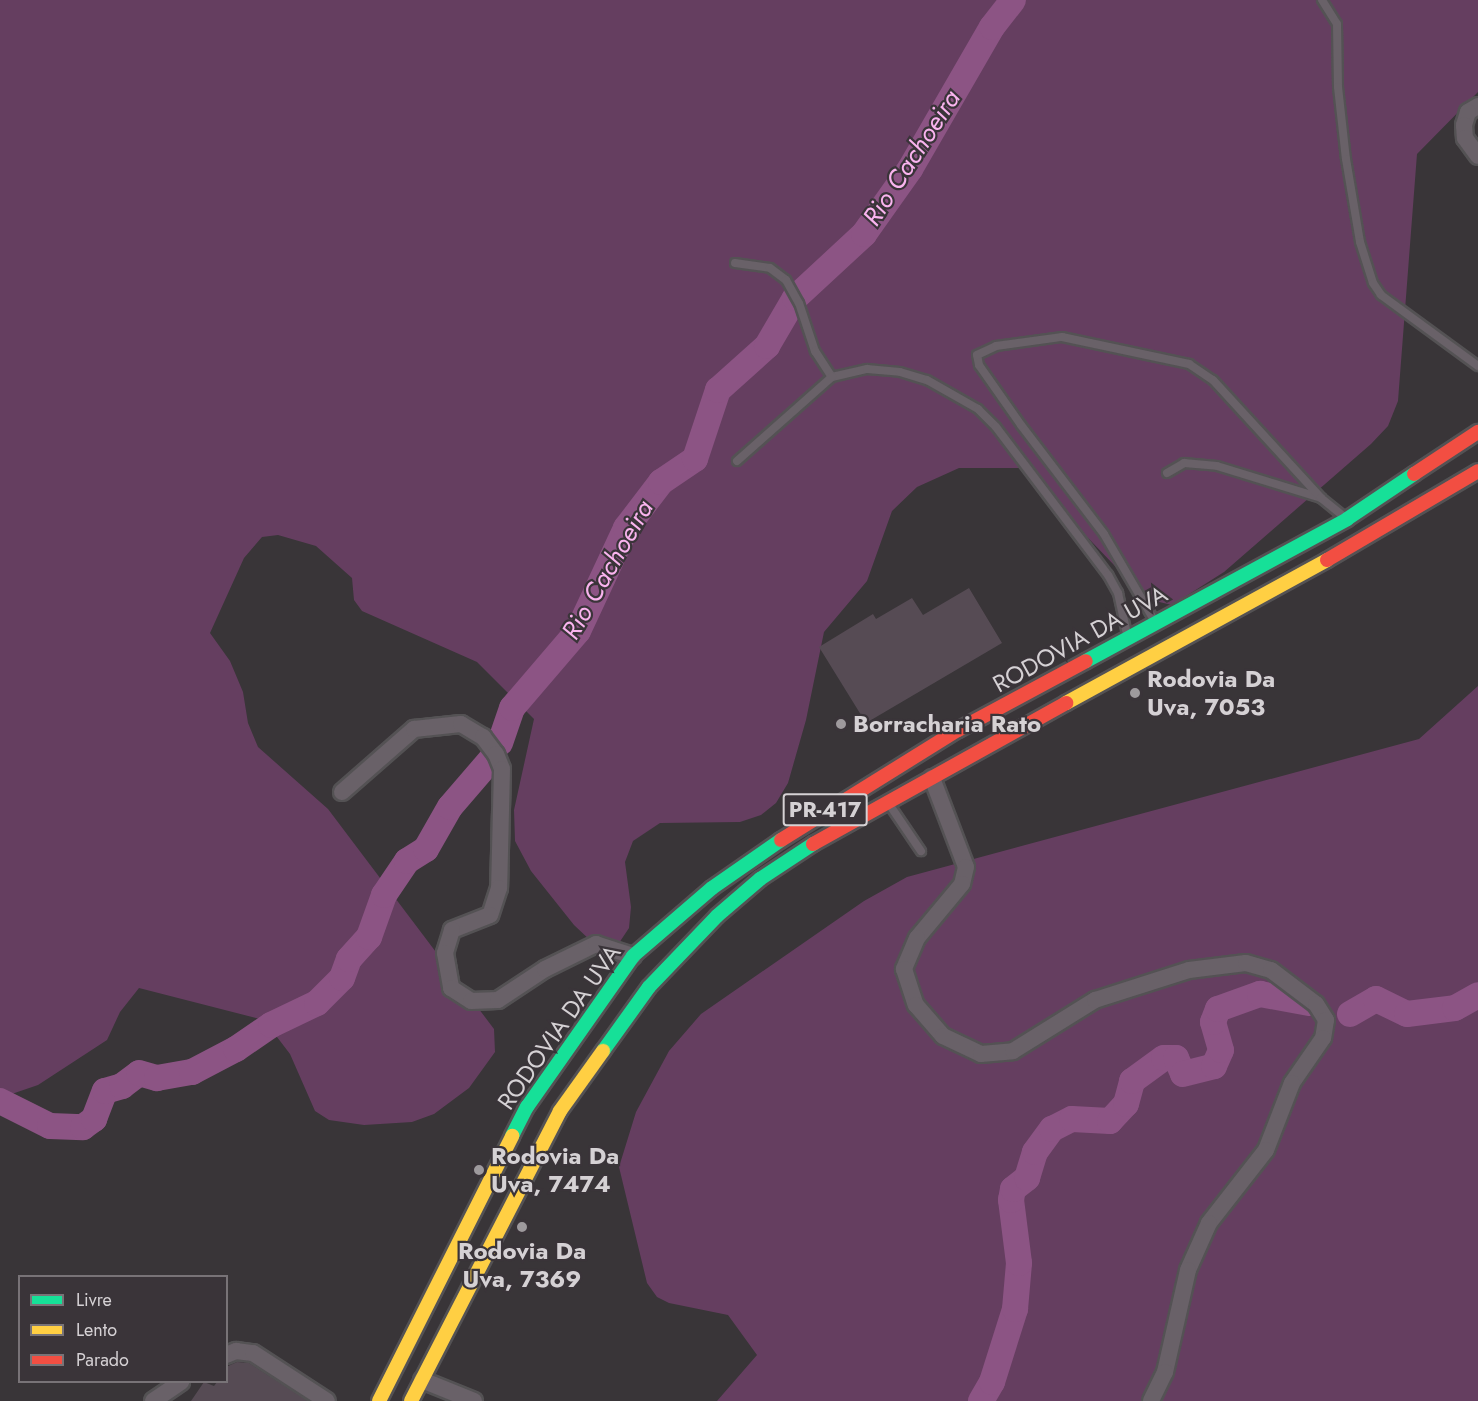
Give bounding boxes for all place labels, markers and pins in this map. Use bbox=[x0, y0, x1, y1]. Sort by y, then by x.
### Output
place label: Rodovia Da Uva, 7053 bbox=[1147, 665, 1275, 721]
marker: Rodovia Da Uva, 7053 bbox=[1128, 686, 1142, 700]
place label: Borracharia Rato bbox=[853, 710, 1041, 738]
marker: Borracharia Rato bbox=[834, 717, 848, 731]
place label: Rodovia Da Uva, 7474 bbox=[491, 1142, 619, 1198]
marker: Rodovia Da Uva, 7474 bbox=[472, 1163, 486, 1177]
marker: Rodovia Da Uva, 7369 bbox=[515, 1220, 529, 1234]
place label: Rodovia Da Uva, 7369 bbox=[458, 1237, 586, 1293]

